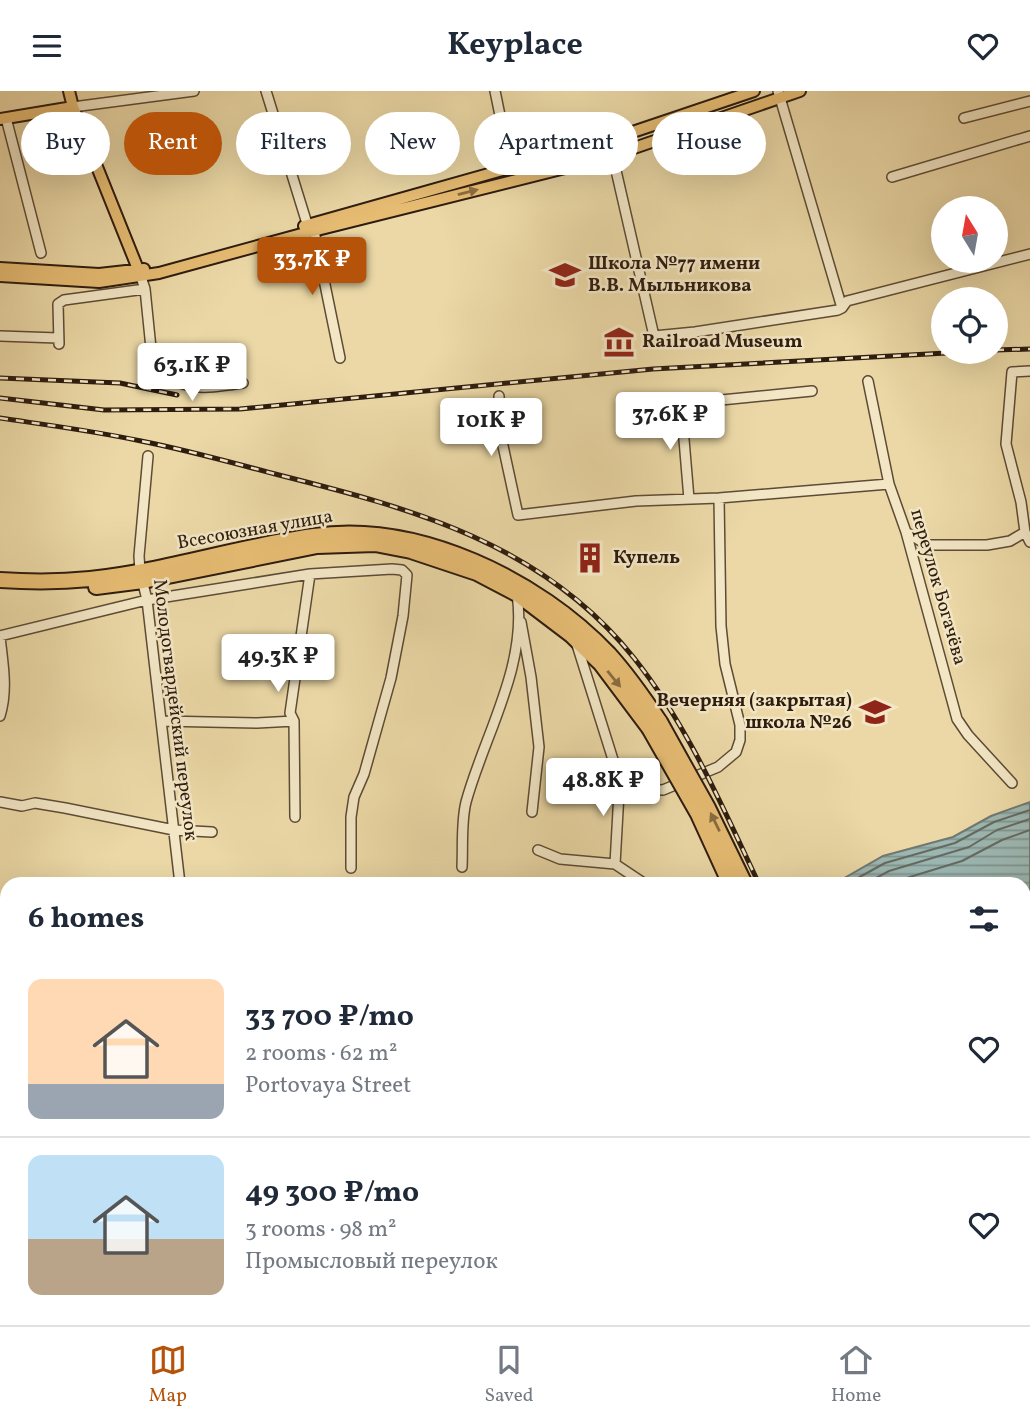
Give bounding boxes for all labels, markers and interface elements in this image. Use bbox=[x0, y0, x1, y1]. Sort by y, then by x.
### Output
text: Keyplace bbox=[447, 24, 583, 68]
icon: menu bbox=[28, 27, 66, 65]
icon: heart bbox=[964, 27, 1002, 65]
chip: Buy bbox=[21, 112, 110, 175]
chip: Rent bbox=[124, 112, 222, 175]
chip: Filters bbox=[236, 112, 351, 175]
chip: New bbox=[365, 112, 460, 175]
chip: Apartment bbox=[474, 112, 638, 175]
chip: House bbox=[652, 112, 766, 175]
one-way arrow bbox=[457, 186, 479, 197]
north arrow bbox=[931, 196, 1008, 273]
map controls bbox=[931, 196, 1008, 364]
pin: 33.7K ₽ bbox=[247, 237, 377, 297]
text: 33.7K ₽ bbox=[273, 244, 351, 276]
place label: Школа №77 имени В.В. Мыльникова bbox=[588, 251, 760, 299]
school or university icon: Школа №77 имени В.В. Мыльникова bbox=[548, 258, 582, 292]
button: locate bbox=[931, 287, 1008, 364]
museum icon: Railroad Museum bbox=[602, 325, 636, 359]
place label: Railroad Museum bbox=[642, 329, 803, 355]
pin: 63.1K ₽ bbox=[127, 343, 257, 403]
text: 63.1K ₽ bbox=[153, 350, 231, 382]
pin: 37.6K ₽ bbox=[605, 393, 735, 452]
pin: 101K ₽ bbox=[434, 399, 548, 458]
text: 37.6K ₽ bbox=[632, 399, 708, 431]
text: 101K ₽ bbox=[456, 405, 526, 437]
street label: Всесоюзная улица bbox=[175, 504, 335, 556]
street label: переулок Богачёва bbox=[903, 506, 973, 668]
building icon: Купель bbox=[573, 541, 607, 575]
place label: Купель bbox=[613, 545, 680, 571]
street label: Молодогвардейский переулок bbox=[146, 578, 204, 842]
pin: 49.3K ₽ bbox=[213, 635, 343, 694]
text: 49.3K ₽ bbox=[238, 641, 318, 673]
one-way arrow bbox=[606, 670, 621, 688]
place label: Вечерняя (закрытая) школа №26 bbox=[656, 688, 852, 736]
school or university icon: Вечерняя (закрытая) школа №26 bbox=[858, 695, 892, 729]
pin: 48.8K ₽ bbox=[538, 759, 668, 818]
text: 48.8K ₽ bbox=[562, 765, 644, 797]
one-way arrow bbox=[710, 812, 721, 832]
text: 6 homes bbox=[28, 898, 144, 940]
icon: filters bbox=[965, 900, 1003, 938]
text: 33 700 ₽/mo bbox=[245, 996, 414, 1038]
icon: home bbox=[84, 1007, 168, 1091]
icon: heart bbox=[965, 1030, 1003, 1068]
text: 2 rooms · 62 m² bbox=[245, 1038, 397, 1070]
text: Portovaya Street bbox=[245, 1070, 411, 1102]
text: 49 300 ₽/mo bbox=[245, 1172, 419, 1214]
icon: home bbox=[84, 1183, 168, 1267]
icon: heart bbox=[965, 1206, 1003, 1244]
text: 3 rooms · 98 m² bbox=[245, 1214, 397, 1246]
text: Промысловый переулок bbox=[245, 1246, 498, 1278]
tab: Map bbox=[149, 1341, 187, 1409]
tab: Saved bbox=[484, 1341, 533, 1409]
tab: Home bbox=[831, 1341, 881, 1409]

